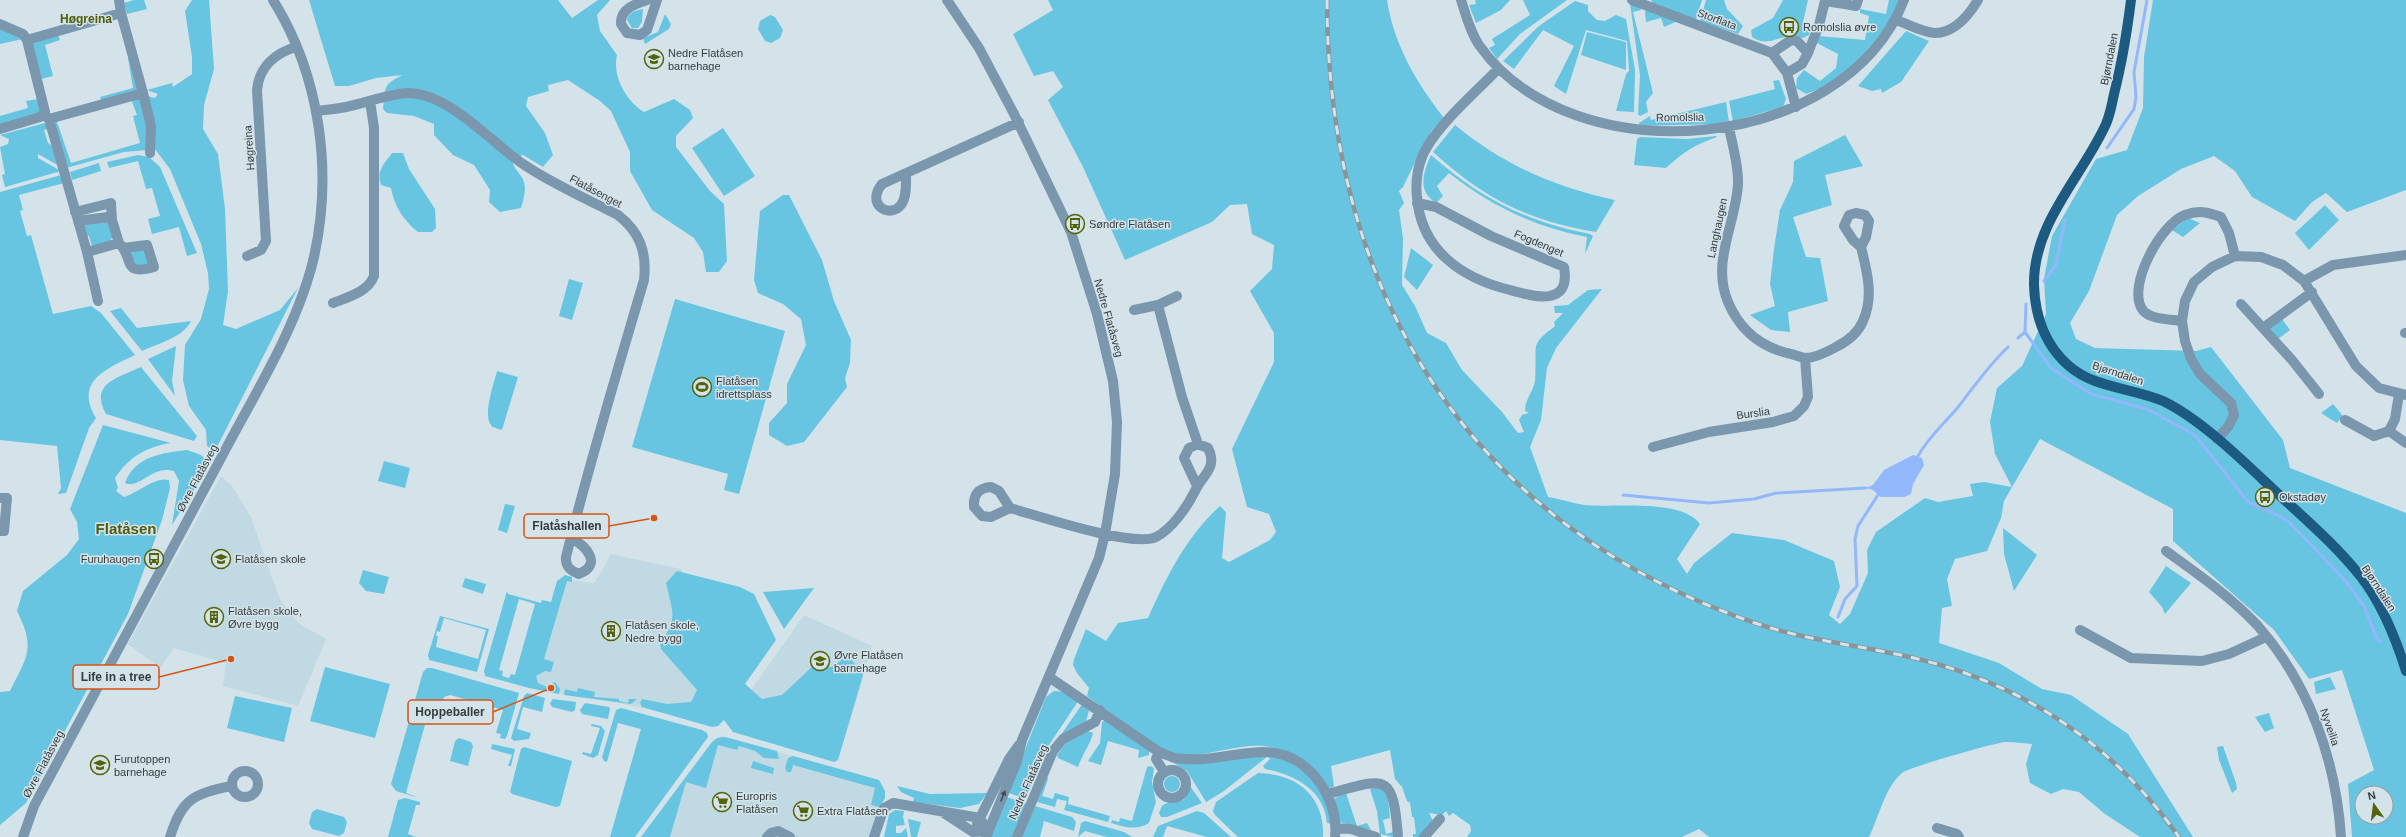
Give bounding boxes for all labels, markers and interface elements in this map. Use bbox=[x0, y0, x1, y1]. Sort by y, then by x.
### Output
street label: Storflata bbox=[1696, 6, 1739, 32]
district label: Høgreina bbox=[60, 12, 112, 26]
bus stop icon: Romolslia øvre bbox=[1778, 16, 1800, 38]
place label: Romolslia øvre bbox=[1803, 21, 1876, 33]
street label: Bjørndalen bbox=[2098, 32, 2120, 86]
place label: Nedre Flatåsen barnehage bbox=[668, 47, 743, 72]
school or university icon: Nedre Flatåsen barnehage bbox=[643, 48, 665, 70]
street label: Romolslia bbox=[1656, 111, 1705, 123]
street label: Høgreina bbox=[241, 124, 257, 171]
street label: Flatåsenget bbox=[568, 172, 624, 210]
street label: Langhaugen bbox=[1705, 197, 1729, 259]
bus stop icon: Søndre Flatåsen bbox=[1064, 213, 1086, 235]
place label: Søndre Flatåsen bbox=[1089, 218, 1170, 230]
street label: Fogdenget bbox=[1512, 227, 1566, 259]
street label: Nedre Flatåsveg bbox=[1092, 278, 1126, 358]
street label: Bjørndalen bbox=[2091, 359, 2145, 387]
place label: Flatåsen idrettsplass bbox=[716, 375, 772, 400]
sports icon: Flatåsen idrettsplass bbox=[691, 376, 713, 398]
street label: Burslia bbox=[1736, 405, 1771, 421]
street label: Øvre Flatåsveg bbox=[174, 442, 220, 514]
bus stop icon: Okstadøy bbox=[2254, 486, 2276, 508]
place label: Okstadøy bbox=[2279, 491, 2327, 503]
callout: Flatåshallen bbox=[524, 514, 609, 538]
text: Flatåshallen bbox=[532, 519, 602, 533]
district label: Flatåsen bbox=[96, 520, 156, 537]
bus stop icon: Furuhaugen bbox=[143, 548, 165, 570]
school or university icon: Flatåsen skole bbox=[210, 548, 232, 570]
place label: Furuhaugen bbox=[81, 553, 140, 565]
place label: Flatåsen skole bbox=[235, 553, 306, 565]
street label: Bjørndalen bbox=[2359, 562, 2399, 614]
place label: Flatåsen skole, Øvre bygg bbox=[228, 605, 302, 630]
building icon: Flatåsen skole, Øvre bygg bbox=[203, 606, 225, 628]
place label: Flatåsen skole, Nedre bygg bbox=[625, 619, 699, 644]
building icon: Flatåsen skole, Nedre bygg bbox=[600, 620, 622, 642]
place label: Øvre Flatåsen barnehage bbox=[834, 649, 903, 674]
school or university icon: Øvre Flatåsen barnehage bbox=[809, 650, 831, 672]
callout: Life in a tree bbox=[73, 665, 159, 689]
text: Life in a tree bbox=[81, 670, 152, 684]
callout: Hoppeballer bbox=[408, 700, 493, 724]
text: Hoppeballer bbox=[415, 705, 485, 719]
street label: Nyveilia bbox=[2318, 707, 2342, 748]
street label: Øvre Flatåsveg bbox=[20, 728, 66, 800]
street label: Nedre Flatåsveg bbox=[1006, 743, 1050, 821]
place label: Furutoppen barnehage bbox=[114, 753, 170, 778]
school or university icon: Furutoppen barnehage bbox=[89, 754, 111, 776]
north arrow bbox=[2354, 785, 2394, 825]
text: N bbox=[2366, 789, 2377, 802]
place label: Europris Flatåsen bbox=[736, 790, 778, 815]
one-way arrow bbox=[1000, 790, 1006, 802]
supermarket icon: Europris Flatåsen bbox=[711, 791, 733, 813]
supermarket icon: Extra Flatåsen bbox=[792, 800, 814, 822]
place label: Extra Flatåsen bbox=[817, 805, 888, 817]

